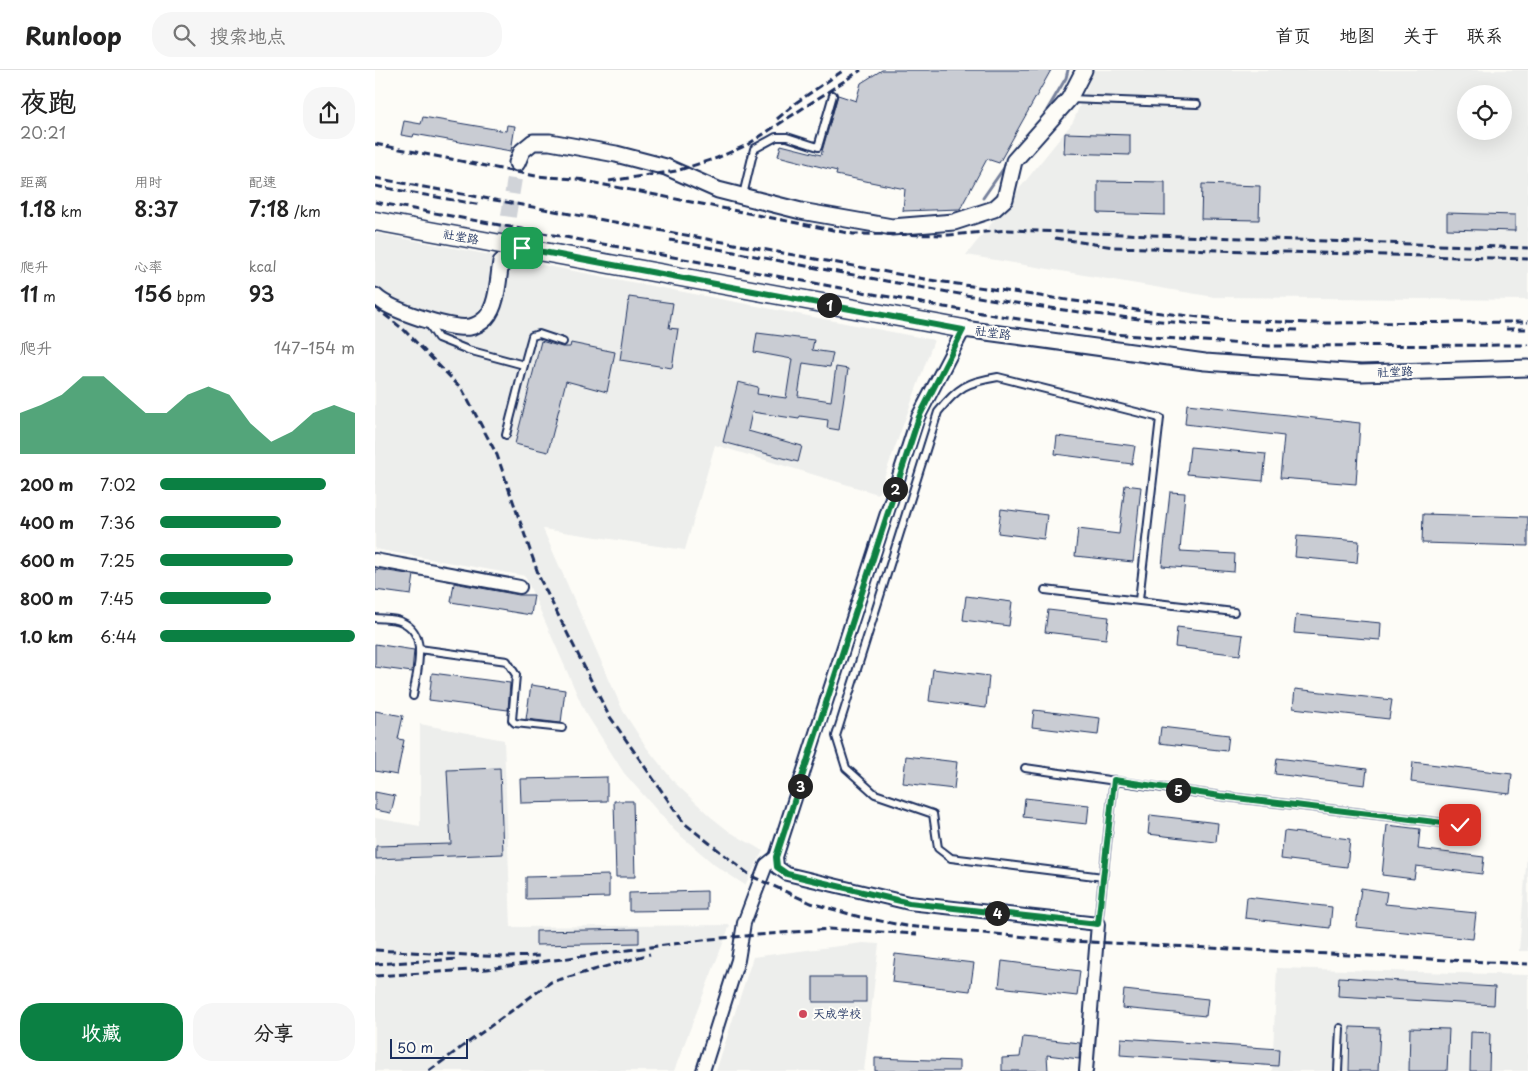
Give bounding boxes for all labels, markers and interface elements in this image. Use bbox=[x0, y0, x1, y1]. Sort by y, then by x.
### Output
search box bbox=[152, 12, 502, 57]
text: Runloop bbox=[25, 17, 122, 53]
icon: search bbox=[170, 21, 198, 49]
text: 搜索地点 bbox=[210, 21, 286, 49]
text: 首页 bbox=[1275, 21, 1311, 48]
text: 地图 bbox=[1339, 21, 1375, 48]
text: 关于 bbox=[1403, 21, 1439, 48]
text: 联系 bbox=[1467, 21, 1503, 48]
text: 夜跑 bbox=[20, 79, 76, 122]
map controls bbox=[1457, 85, 1512, 140]
button: locate bbox=[1457, 85, 1512, 140]
button: share bbox=[303, 87, 355, 139]
text: 20:21 bbox=[20, 120, 66, 144]
text: 距离 bbox=[20, 171, 48, 192]
text: 用时 bbox=[134, 171, 162, 192]
text: 配速 bbox=[249, 171, 277, 192]
text: 1.18 bbox=[20, 192, 56, 224]
text: 8:37 bbox=[134, 192, 178, 224]
text: 7:18 bbox=[249, 192, 289, 224]
text: km bbox=[56, 201, 82, 222]
text: /km bbox=[289, 201, 321, 222]
street label: 社堂路 bbox=[442, 224, 480, 248]
pin bbox=[501, 227, 543, 269]
icon: arrive bbox=[508, 234, 536, 262]
text: 爬升 bbox=[20, 256, 48, 277]
text: 心率 bbox=[134, 256, 162, 277]
text: kcal bbox=[249, 256, 277, 277]
text: 11 bbox=[20, 277, 39, 309]
text: 156 bbox=[134, 277, 172, 309]
text: 93 bbox=[249, 277, 274, 309]
text: m bbox=[39, 286, 56, 307]
text: bpm bbox=[172, 286, 206, 307]
pin: 1 bbox=[817, 292, 841, 318]
text: 1 bbox=[826, 295, 833, 316]
street label: 社堂路 bbox=[974, 321, 1012, 343]
text: 爬升 bbox=[20, 335, 52, 359]
text: 147–154 m bbox=[274, 335, 355, 359]
street label: 社堂路 bbox=[1377, 361, 1413, 381]
text: 200 m bbox=[20, 472, 74, 496]
text: 7:02 bbox=[100, 472, 136, 496]
pin: 2 bbox=[883, 476, 907, 502]
text: 2 bbox=[891, 479, 900, 500]
text: 400 m bbox=[20, 510, 74, 534]
text: 7:36 bbox=[100, 510, 135, 534]
text: 600 m bbox=[20, 548, 74, 572]
text: 7:25 bbox=[100, 548, 135, 572]
text: 800 m bbox=[20, 586, 73, 610]
text: 7:45 bbox=[100, 586, 134, 610]
text: 1.0 km bbox=[20, 624, 73, 648]
text: 6:44 bbox=[100, 624, 137, 648]
pin: 3 bbox=[787, 774, 813, 798]
text: 3 bbox=[796, 776, 805, 797]
pin: 5 bbox=[1165, 778, 1191, 802]
text: 5 bbox=[1174, 780, 1183, 801]
pin bbox=[1439, 804, 1481, 846]
icon: check bbox=[1446, 811, 1474, 839]
pin: 4 bbox=[985, 900, 1009, 926]
text: 4 bbox=[993, 903, 1002, 924]
button: 收藏 bbox=[20, 1003, 183, 1061]
button: 分享 bbox=[193, 1003, 355, 1061]
place label: 天成学校 bbox=[813, 1004, 861, 1022]
marker: 天成学校 bbox=[797, 1008, 809, 1020]
scale bar bbox=[390, 1036, 467, 1059]
text: 50 m bbox=[397, 1037, 433, 1058]

